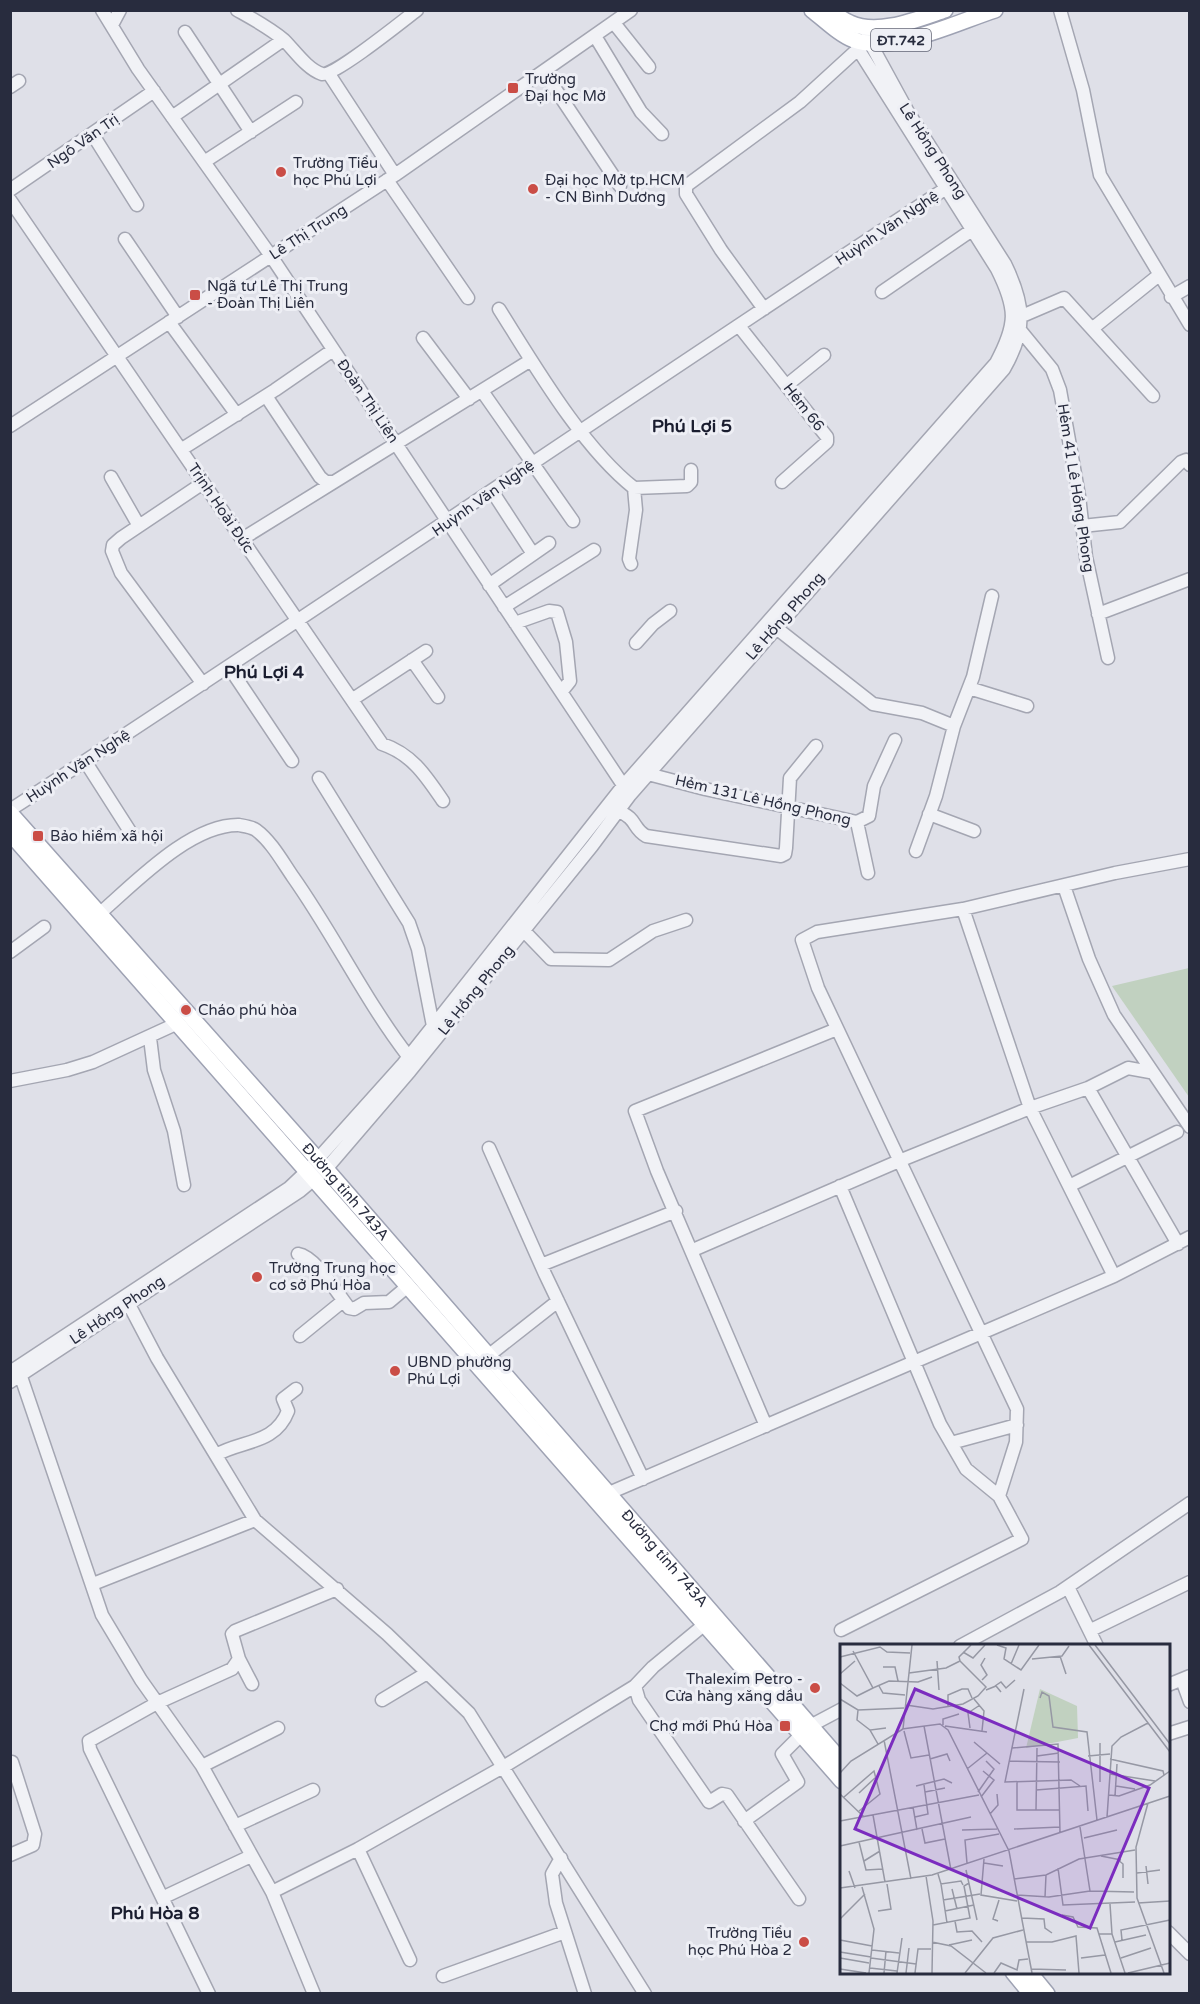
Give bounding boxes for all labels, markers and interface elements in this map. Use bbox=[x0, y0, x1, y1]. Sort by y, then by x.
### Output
road number: ĐT.742 bbox=[871, 29, 931, 51]
place label: Trường Đại học Mở bbox=[525, 70, 606, 105]
marker: Trường Đại học Mở bbox=[506, 81, 520, 95]
street label: Lê Hồng Phong bbox=[895, 100, 971, 202]
street label: Ngô Văn Trị bbox=[44, 110, 122, 172]
place label: Trường Tiểu học Phú Lợi bbox=[293, 154, 378, 189]
marker: Trường Tiểu học Phú Lợi bbox=[274, 165, 288, 179]
place label: Đại học Mở tp.HCM - CN Bình Dương bbox=[545, 171, 685, 206]
marker: Đại học Mở tp.HCM - CN Bình Dương bbox=[526, 182, 540, 196]
street label: Huỳnh Văn Nghệ bbox=[832, 187, 942, 269]
street label: Lê Thị Trung bbox=[266, 200, 350, 264]
place label: Ngã tư Lê Thị Trung - Đoàn Thị Liên bbox=[207, 277, 348, 312]
marker: Ngã tư Lê Thị Trung - Đoàn Thị Liên bbox=[188, 288, 202, 302]
street label: Đoàn Thị Liên bbox=[333, 356, 403, 446]
street label: Hẻm 66 bbox=[780, 379, 828, 435]
street label: Hẻm 41 Lê Hồng Phong bbox=[1054, 402, 1098, 574]
district label: Phú Lợi 5 bbox=[652, 415, 732, 437]
street label: Huỳnh Văn Nghệ bbox=[428, 456, 538, 540]
street label: Trịnh Hoài Đức bbox=[184, 460, 258, 556]
street label: Lê Hồng Phong bbox=[742, 568, 828, 664]
district label: Phú Lợi 4 bbox=[224, 661, 305, 683]
street label: Huỳnh Văn Nghệ bbox=[23, 726, 133, 806]
street label: Hẻm 131 Lê Hồng Phong bbox=[673, 771, 853, 829]
place label: Bảo hiểm xã hội bbox=[50, 827, 163, 845]
marker: Bảo hiểm xã hội bbox=[31, 829, 45, 843]
street label: Lê Hồng Phong bbox=[434, 941, 518, 1039]
place label: Cháo phú hòa bbox=[198, 1001, 297, 1019]
marker: Cháo phú hòa bbox=[179, 1003, 193, 1017]
street label: Đường tỉnh 743A bbox=[298, 1139, 393, 1244]
place label: Trường Trung học cơ sở Phú Hòa bbox=[269, 1259, 396, 1294]
marker: Trường Trung học cơ sở Phú Hòa bbox=[250, 1270, 264, 1284]
street label: Lê Hồng Phong bbox=[66, 1272, 168, 1348]
place label: UBND phường Phú Lợi bbox=[407, 1353, 512, 1388]
marker: UBND phường Phú Lợi bbox=[388, 1364, 402, 1378]
street label: Đường tỉnh 743A bbox=[617, 1506, 712, 1611]
inset map bbox=[840, 1644, 1170, 1974]
place label: Thalexim Petro - Cửa hàng xăng dầu bbox=[665, 1670, 803, 1705]
marker: Thalexim Petro - Cửa hàng xăng dầu bbox=[808, 1681, 822, 1695]
place label: Chợ mới Phú Hòa bbox=[649, 1717, 773, 1735]
marker: Chợ mới Phú Hòa bbox=[778, 1719, 792, 1733]
district label: Phú Hòa 8 bbox=[111, 1902, 199, 1924]
place label: Trường Tiểu học Phú Hòa 2 bbox=[688, 1924, 792, 1959]
marker: Trường Tiểu học Phú Hòa 2 bbox=[797, 1935, 811, 1949]

